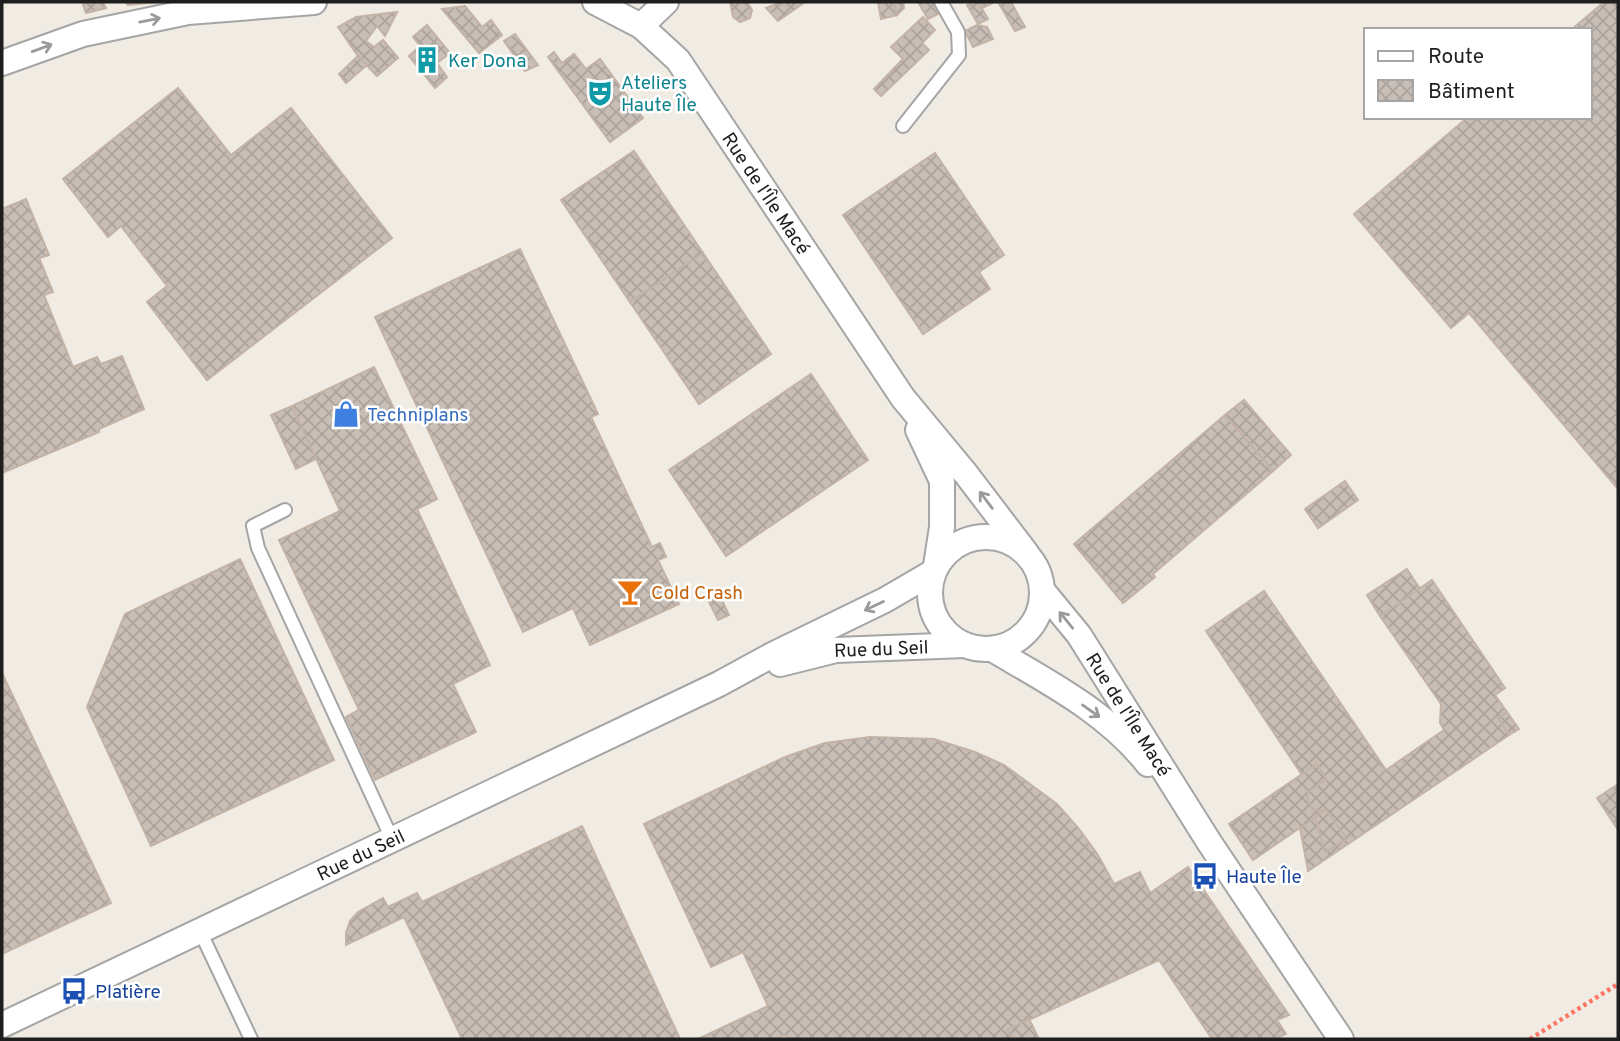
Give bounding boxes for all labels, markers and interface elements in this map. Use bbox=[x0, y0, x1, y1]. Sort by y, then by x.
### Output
one-way arrow bbox=[138, 12, 161, 26]
legend bbox=[1364, 28, 1592, 119]
one-way arrow bbox=[31, 41, 53, 53]
text: Route bbox=[1428, 44, 1484, 71]
building icon: Ker Dona bbox=[412, 45, 442, 75]
place label: Ker Dona bbox=[448, 50, 526, 74]
place label: Ateliers Haute Île bbox=[621, 72, 697, 118]
theatre icon: Ateliers Haute Île bbox=[585, 78, 615, 108]
text: Bâtiment bbox=[1428, 79, 1515, 106]
street label: Rue de l'Île Macé bbox=[716, 128, 814, 260]
shop icon: Techniplans bbox=[331, 399, 361, 429]
place label: Techniplans bbox=[367, 404, 468, 428]
one-way arrow bbox=[978, 491, 993, 509]
bar icon: Cold Crash bbox=[615, 577, 645, 607]
place label: Cold Crash bbox=[651, 582, 743, 606]
one-way arrow bbox=[864, 599, 885, 613]
one-way arrow bbox=[1059, 611, 1074, 630]
street label: Rue du Seil bbox=[834, 636, 929, 664]
street label: Rue de l'Île Macé bbox=[1079, 649, 1175, 782]
one-way arrow bbox=[1081, 704, 1100, 718]
street label: Rue du Seil bbox=[313, 825, 409, 887]
bus stop icon: Haute Île bbox=[1190, 861, 1220, 891]
place label: Haute Île bbox=[1226, 865, 1302, 890]
bus stop icon: Platière bbox=[59, 976, 89, 1006]
place label: Platière bbox=[95, 981, 161, 1005]

